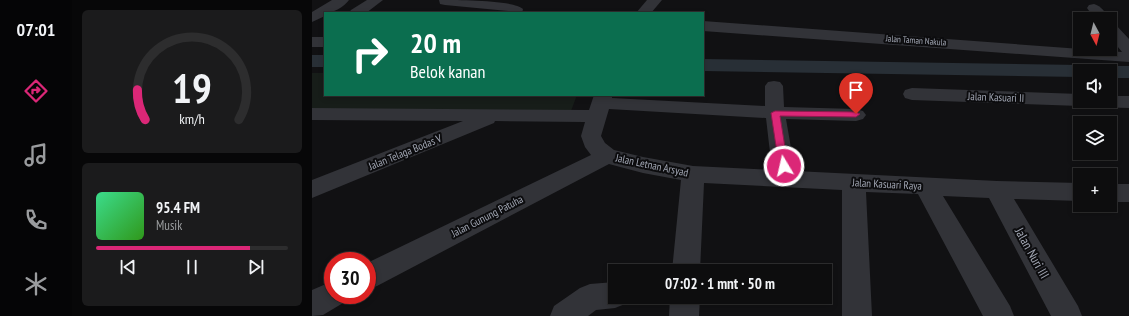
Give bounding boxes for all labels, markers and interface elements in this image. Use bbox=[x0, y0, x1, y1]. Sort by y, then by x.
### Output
north arrow bbox=[1073, 12, 1117, 56]
map controls bbox=[1073, 12, 1117, 212]
text: 07:01 bbox=[17, 18, 55, 41]
text: 20 m bbox=[410, 24, 461, 61]
icon: right bbox=[344, 28, 396, 80]
street label: Jalan Taman Nakula bbox=[884, 32, 947, 48]
text: 19 bbox=[172, 60, 212, 113]
text: Belok kanan bbox=[410, 60, 485, 83]
button: sound bbox=[1073, 64, 1117, 108]
pin bbox=[839, 73, 873, 114]
icon: directions bbox=[22, 77, 50, 105]
icon: arrive bbox=[845, 79, 867, 101]
street label: Jalan Kasuari II bbox=[967, 89, 1024, 105]
text: km/h bbox=[179, 108, 205, 127]
button: layers bbox=[1073, 116, 1117, 160]
street label: Jalan Telaga Bodas V bbox=[365, 131, 444, 173]
icon: music bbox=[22, 141, 50, 169]
position arrow bbox=[763, 145, 805, 187]
street label: Jalan Letnan Arsyad bbox=[613, 150, 690, 180]
button: + bbox=[1073, 168, 1117, 212]
street label: Jalan Kasuari Raya bbox=[851, 175, 922, 193]
street label: Jalan Gunung Patuha bbox=[448, 192, 525, 241]
text: 95.4 FM bbox=[156, 198, 200, 217]
icon: phone bbox=[22, 206, 50, 234]
text: Musik bbox=[156, 217, 182, 234]
street label: Jalan Nuri III bbox=[1011, 224, 1053, 282]
speed limit sign: 30 bbox=[324, 252, 376, 304]
icon: previous bbox=[117, 256, 139, 278]
icon: pause bbox=[181, 256, 203, 278]
icon: next bbox=[245, 256, 267, 278]
icon: climate bbox=[22, 270, 50, 298]
text: 07:02 · 1 mnt · 50 m bbox=[665, 274, 775, 293]

